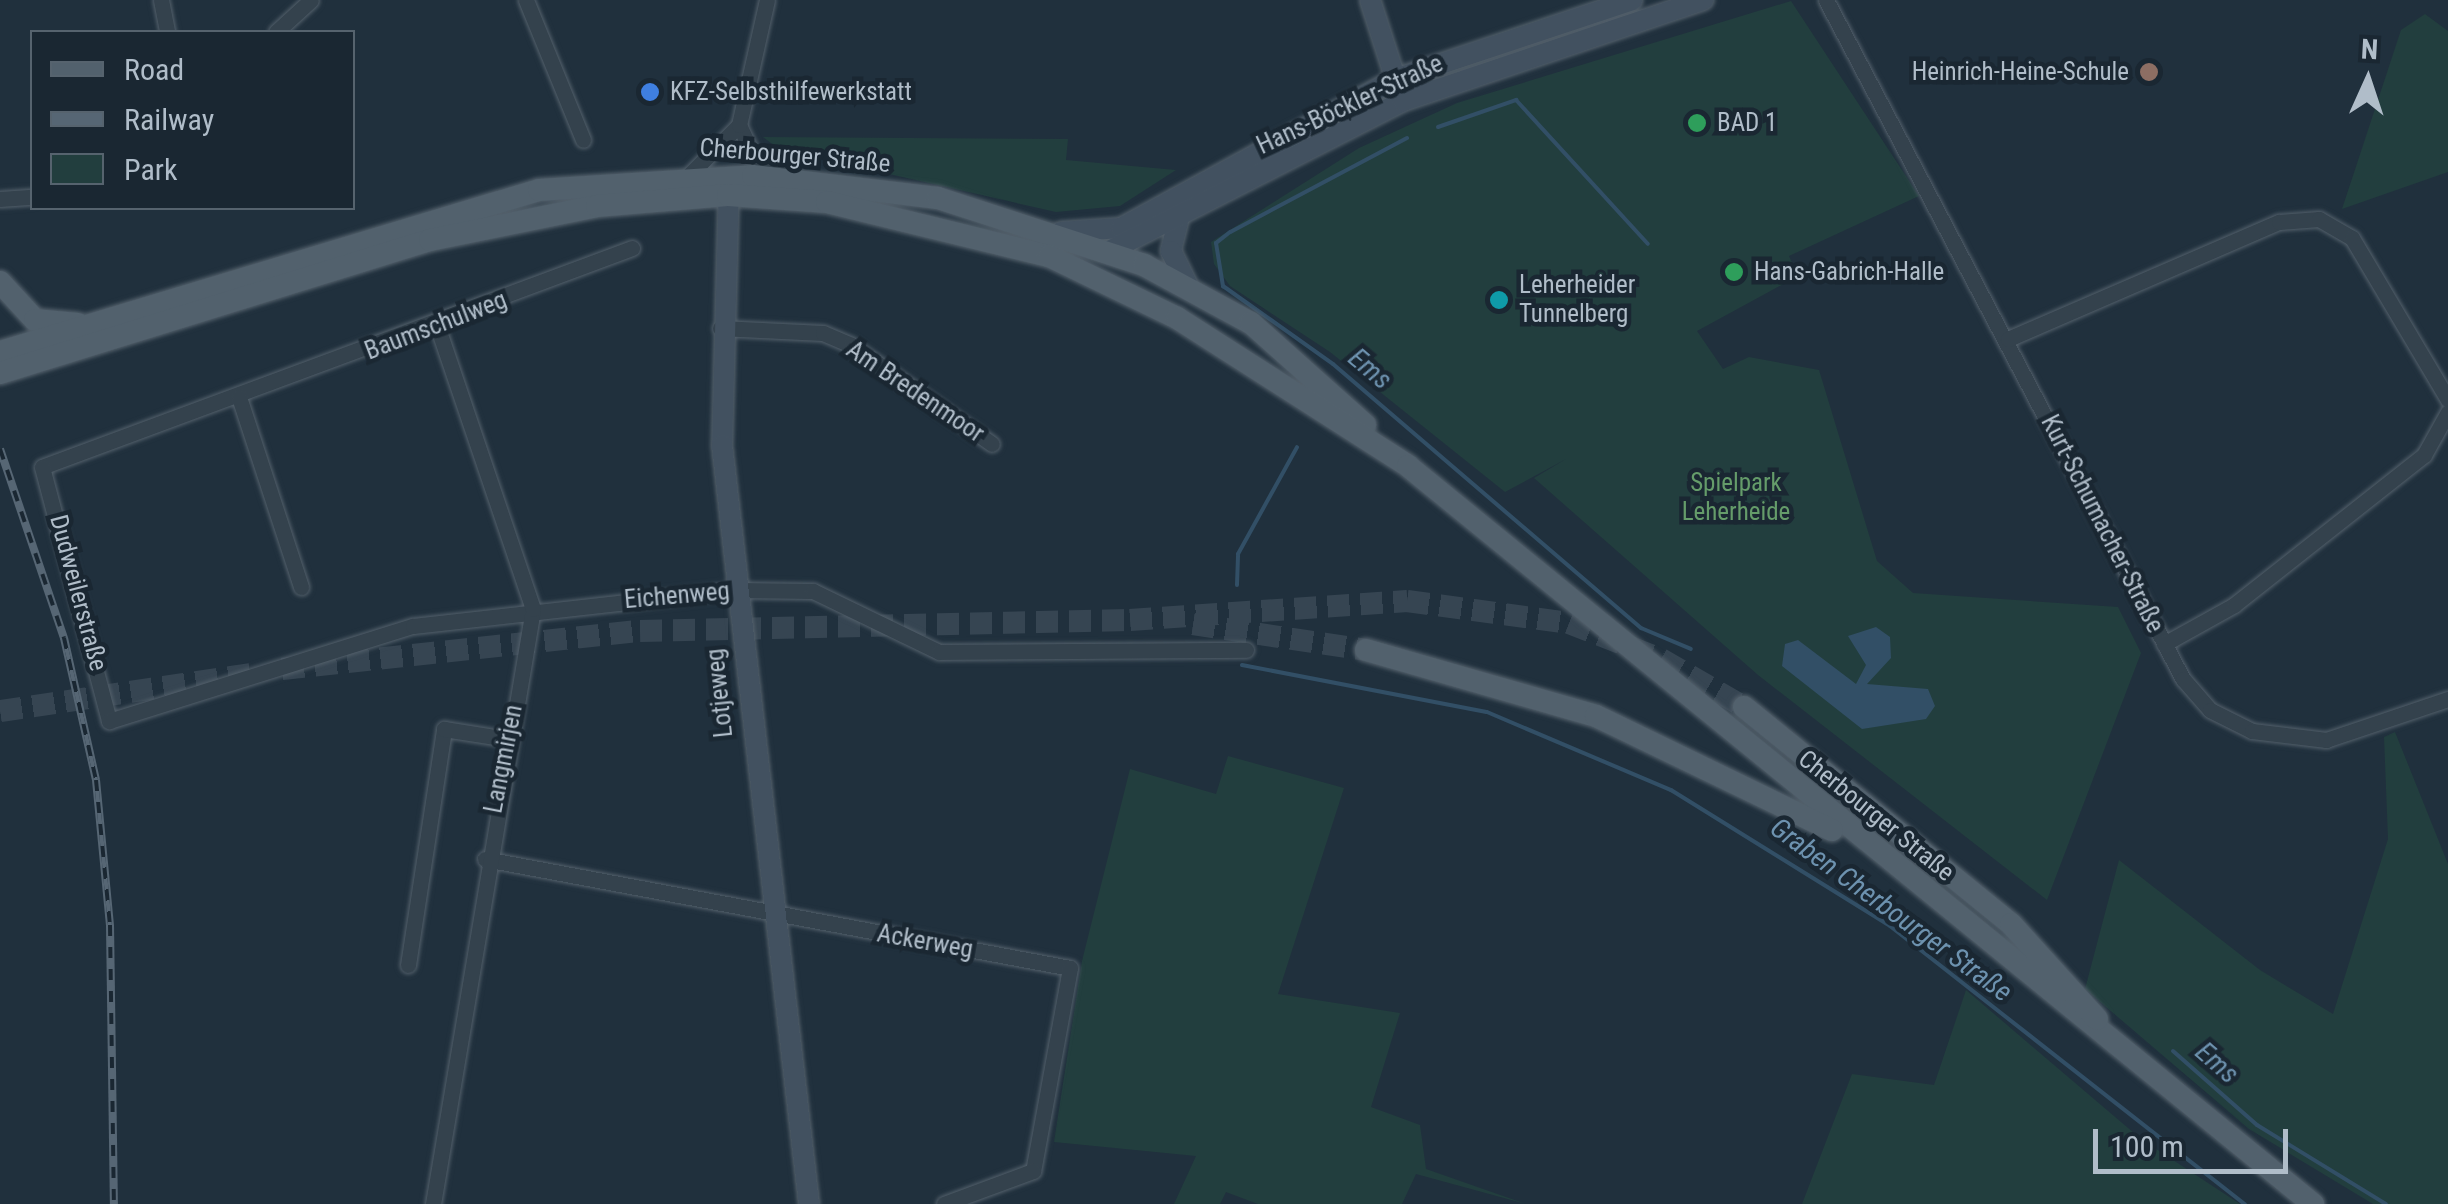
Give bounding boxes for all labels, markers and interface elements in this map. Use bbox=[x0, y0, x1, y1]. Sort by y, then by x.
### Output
legend bbox=[30, 30, 355, 210]
north arrow bbox=[2318, 30, 2418, 130]
text: N bbox=[2360, 33, 2379, 66]
street label: Hans-Böckler-Straße bbox=[1252, 49, 1448, 161]
text: Road bbox=[124, 52, 184, 87]
place label: Heinrich-Heine-Schule bbox=[1912, 57, 2129, 87]
marker: Heinrich-Heine-Schule bbox=[2138, 61, 2160, 83]
place label: KFZ-Selbsthilfewerkstatt bbox=[670, 77, 912, 107]
marker: KFZ-Selbsthilfewerkstatt bbox=[639, 81, 661, 103]
text: Railway bbox=[124, 102, 214, 137]
place label: BAD 1 bbox=[1717, 108, 1777, 138]
marker: BAD 1 bbox=[1686, 112, 1708, 134]
street label: Cherbourger Straße bbox=[698, 133, 892, 179]
text: Park bbox=[124, 152, 178, 187]
place label: Hans-Gabrich-Halle bbox=[1754, 257, 1944, 287]
marker: Hans-Gabrich-Halle bbox=[1723, 261, 1745, 283]
place label: Leherheider Tunnelberg bbox=[1519, 271, 1635, 330]
street label: Baumschulweg bbox=[361, 285, 511, 367]
marker: Leherheider Tunnelberg bbox=[1488, 289, 1510, 311]
street label: Am Bredenmoor bbox=[840, 335, 990, 449]
water label: Ems bbox=[1341, 341, 1399, 397]
street label: Kurt-Schumacher-Straße bbox=[2034, 410, 2170, 638]
park label: Spielpark Leherheide bbox=[1682, 469, 1790, 528]
street label: Dudweilerstraße bbox=[43, 512, 113, 674]
street label: Eichenweg bbox=[623, 576, 731, 616]
street label: Lotjeweg bbox=[700, 647, 740, 739]
street label: Langmirjen bbox=[479, 702, 529, 816]
street label: Cherbourger Straße bbox=[1792, 744, 1960, 888]
water label: Graben Cherbourger Straße bbox=[1764, 811, 2018, 1009]
street label: Ackerweg bbox=[875, 919, 975, 965]
water label: Ems bbox=[2188, 1035, 2246, 1091]
scale bar bbox=[2098, 1109, 2293, 1171]
text: 100 m bbox=[2110, 1129, 2184, 1164]

